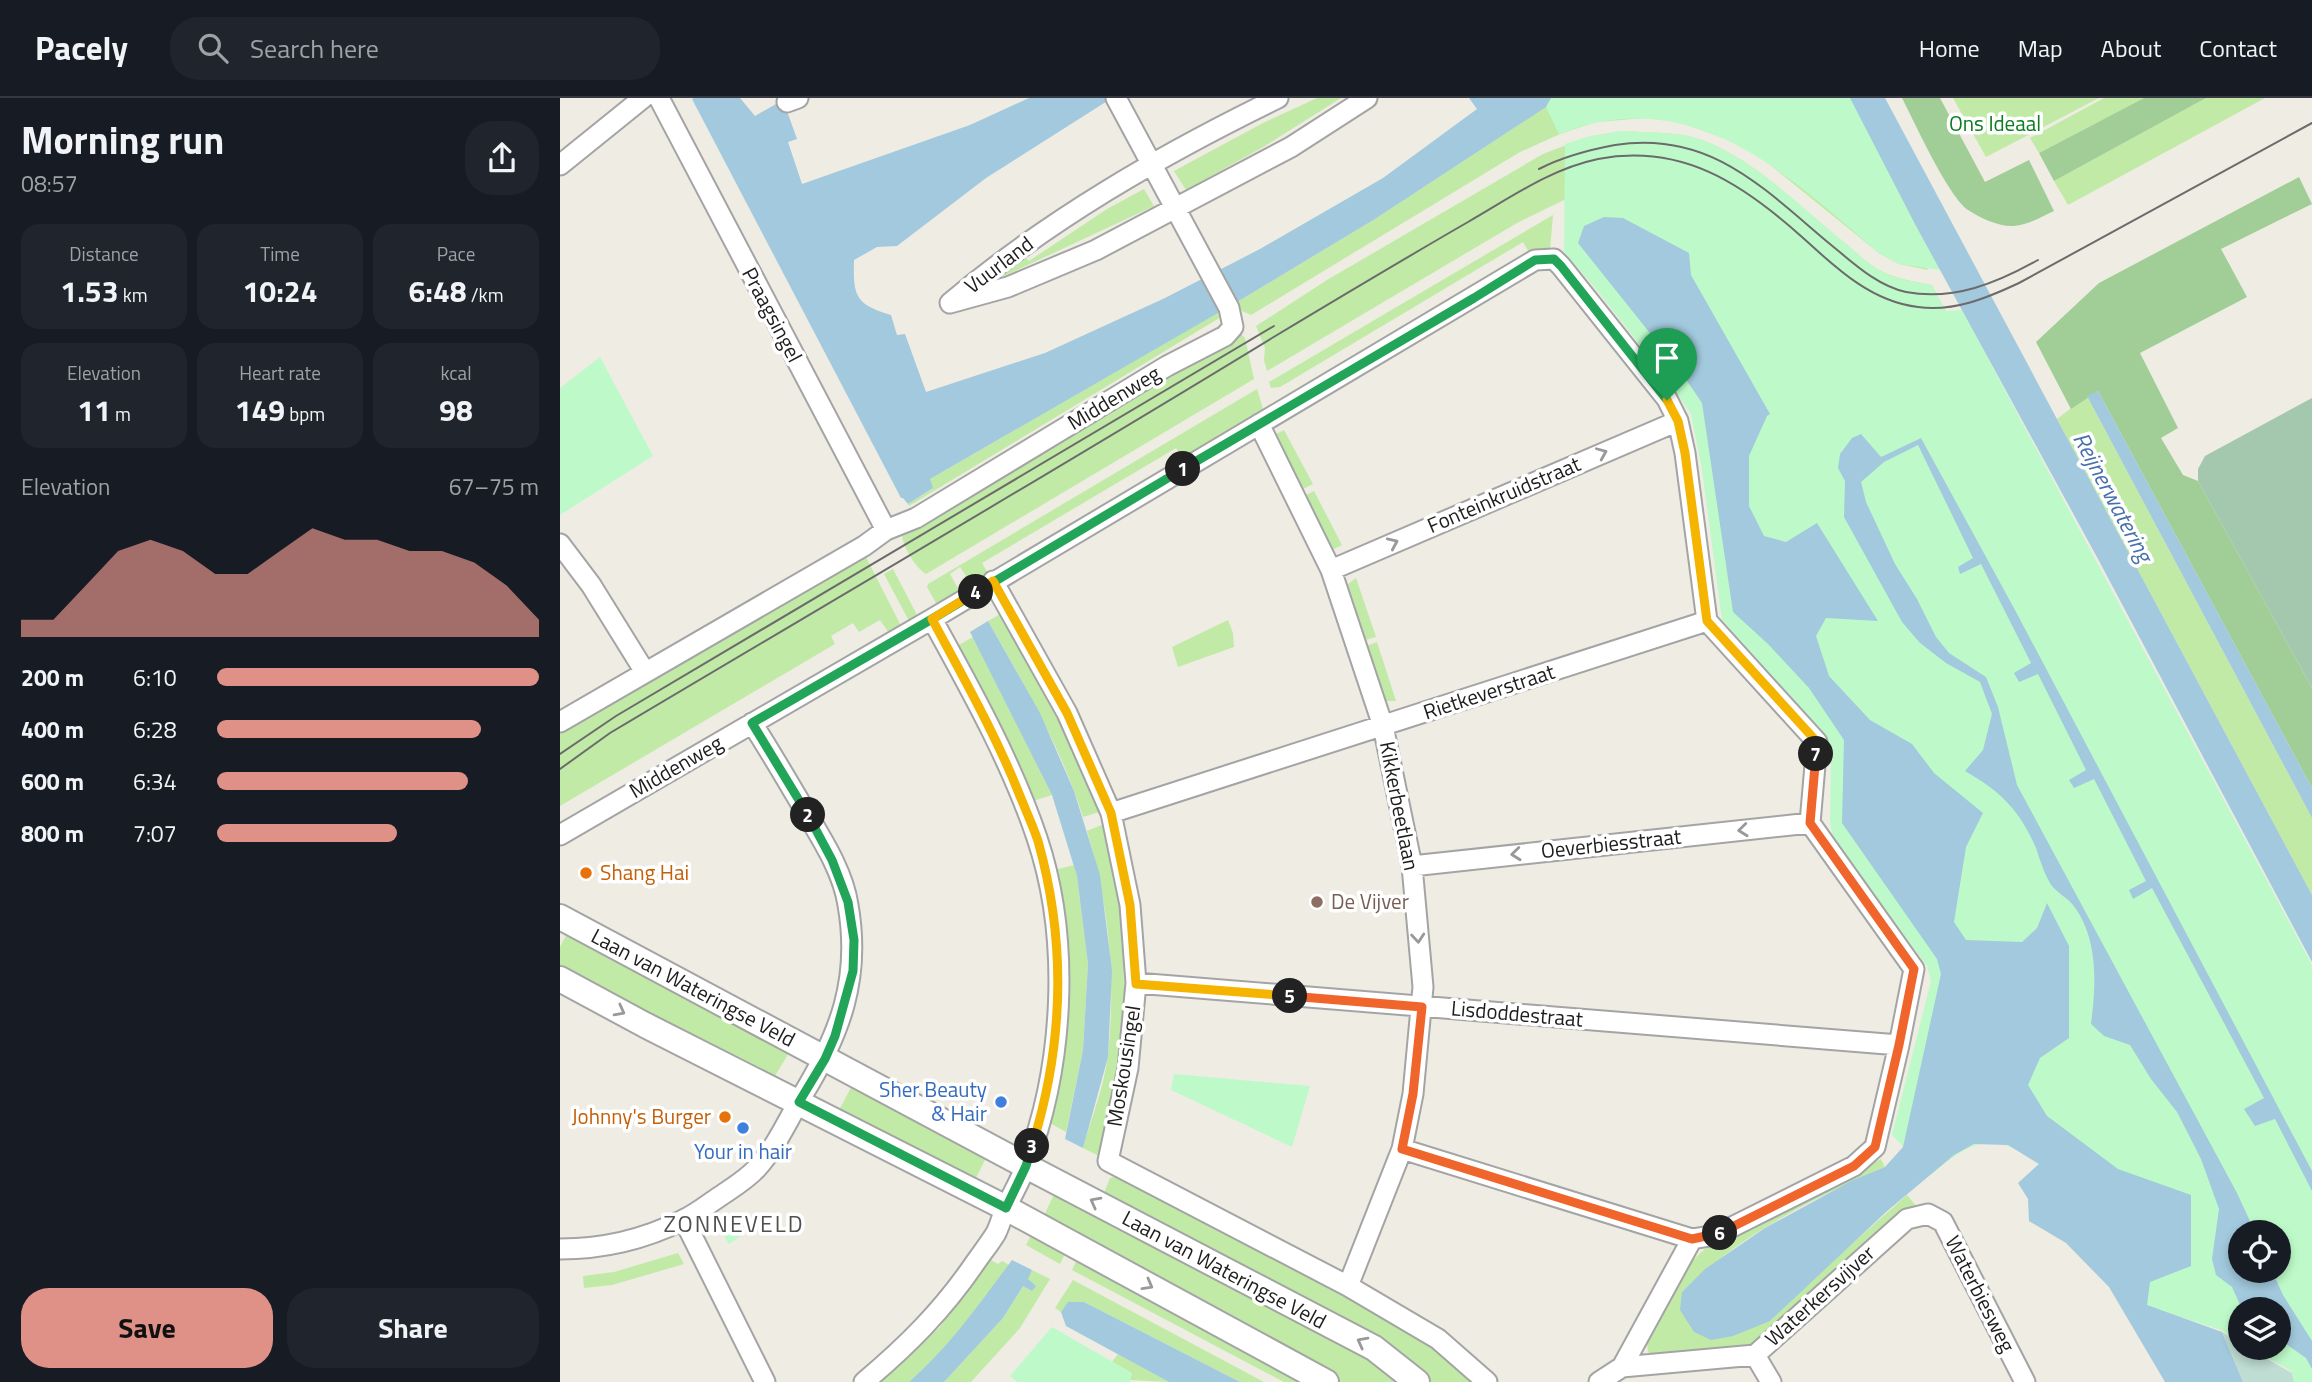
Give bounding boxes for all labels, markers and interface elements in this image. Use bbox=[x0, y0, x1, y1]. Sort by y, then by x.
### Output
search box bbox=[170, 17, 660, 80]
text: Pacely bbox=[35, 23, 128, 73]
icon: search bbox=[194, 29, 232, 67]
text: Search here bbox=[250, 29, 379, 68]
text: Home bbox=[1919, 30, 1980, 66]
text: Map bbox=[2018, 30, 2063, 66]
text: About bbox=[2101, 30, 2161, 66]
text: Contact bbox=[2199, 30, 2277, 66]
park label: Ons Ideaal bbox=[1949, 107, 2041, 139]
text: Morning run bbox=[21, 111, 224, 169]
button: share bbox=[465, 121, 539, 195]
text: 08:57 bbox=[21, 166, 78, 201]
street label: Vuurland bbox=[957, 228, 1040, 301]
text: Distance bbox=[69, 239, 139, 268]
text: Time bbox=[260, 239, 300, 268]
text: Pace bbox=[437, 239, 475, 268]
street label: Praagsingel bbox=[734, 261, 811, 368]
text: 1.53 bbox=[60, 268, 118, 314]
text: 10:24 bbox=[243, 268, 317, 314]
text: 6:48 bbox=[408, 268, 467, 314]
text: km bbox=[118, 280, 148, 309]
text: /km bbox=[467, 280, 504, 309]
pin bbox=[1637, 328, 1697, 400]
icon: arrive bbox=[1648, 339, 1686, 377]
street label: Middenweg bbox=[1061, 357, 1166, 438]
text: Elevation bbox=[67, 358, 141, 387]
text: Heart rate bbox=[239, 358, 321, 387]
text: kcal bbox=[440, 358, 472, 387]
text: 11 bbox=[77, 387, 111, 433]
text: 149 bbox=[235, 387, 285, 433]
text: 98 bbox=[439, 387, 473, 433]
text: m bbox=[111, 399, 131, 428]
text: bpm bbox=[285, 399, 325, 428]
water label: Reijnerwatering bbox=[2065, 426, 2163, 570]
street label: Fonteinkruidstraat bbox=[1422, 447, 1586, 541]
one-way arrow bbox=[1595, 447, 1608, 461]
pin: 1 bbox=[1166, 452, 1200, 486]
text: 1 bbox=[1177, 454, 1188, 483]
text: Elevation bbox=[21, 469, 110, 504]
text: 67–75 m bbox=[449, 469, 539, 504]
one-way arrow bbox=[1386, 537, 1399, 551]
pin: 4 bbox=[958, 574, 994, 610]
text: 4 bbox=[970, 577, 981, 606]
street label: Rietkeverstraat bbox=[1419, 655, 1559, 727]
text: 200 m bbox=[21, 660, 84, 695]
text: 6:10 bbox=[133, 660, 177, 695]
text: 400 m bbox=[21, 712, 84, 747]
text: 6:28 bbox=[133, 712, 177, 747]
street label: Middenweg bbox=[623, 726, 729, 806]
pin: 7 bbox=[1798, 736, 1834, 772]
street label: Kikkerbeetlaan bbox=[1372, 738, 1428, 873]
text: 7 bbox=[1810, 739, 1821, 768]
text: 600 m bbox=[21, 764, 84, 799]
text: 6:34 bbox=[133, 764, 177, 799]
pin: 2 bbox=[790, 798, 826, 832]
text: 2 bbox=[802, 800, 813, 829]
text: 800 m bbox=[21, 816, 84, 851]
text: 7:07 bbox=[133, 816, 177, 851]
street label: Oeverbiesstraat bbox=[1539, 820, 1683, 866]
one-way arrow bbox=[1737, 823, 1748, 838]
one-way arrow bbox=[1510, 847, 1522, 862]
place label: Shang Hai bbox=[600, 856, 689, 888]
marker: Shang Hai bbox=[578, 865, 594, 881]
place label: De Vijver bbox=[1331, 885, 1409, 917]
marker: De Vijver bbox=[1309, 894, 1325, 910]
street label: Laan van Wateringse Veld bbox=[586, 920, 801, 1055]
one-way arrow bbox=[1410, 933, 1425, 944]
pin: 5 bbox=[1272, 978, 1308, 1014]
text: 5 bbox=[1284, 981, 1295, 1010]
street label: Lisdoddestraat bbox=[1450, 991, 1585, 1035]
one-way arrow bbox=[613, 1003, 625, 1017]
street label: Moskousingel bbox=[1098, 1003, 1148, 1129]
place label: Sher Beauty & Hair bbox=[879, 1073, 987, 1129]
marker: Sher Beauty & Hair bbox=[993, 1094, 1009, 1110]
place label: Johnny's Burger bbox=[572, 1100, 711, 1132]
marker: Johnny's Burger bbox=[717, 1109, 733, 1125]
marker: Your in hair bbox=[735, 1120, 751, 1136]
pin: 3 bbox=[1014, 1128, 1050, 1164]
text: 3 bbox=[1026, 1131, 1037, 1160]
place label: Your in hair bbox=[694, 1135, 792, 1167]
one-way arrow bbox=[1090, 1197, 1102, 1211]
street label: Laan van Wateringse Veld bbox=[1117, 1202, 1332, 1337]
district label: ZONNEVELD bbox=[663, 1206, 805, 1241]
pin: 6 bbox=[1702, 1216, 1738, 1250]
text: 6 bbox=[1714, 1218, 1725, 1247]
map controls bbox=[2228, 1220, 2291, 1360]
button: locate bbox=[2228, 1220, 2291, 1283]
street label: Waterbiesweg bbox=[1938, 1230, 2024, 1358]
street label: Waterkersvijver bbox=[1757, 1237, 1881, 1353]
one-way arrow bbox=[1141, 1277, 1153, 1290]
button: Save bbox=[21, 1288, 273, 1368]
button: Share bbox=[287, 1288, 539, 1368]
button: layers bbox=[2228, 1297, 2291, 1360]
one-way arrow bbox=[1357, 1337, 1369, 1350]

